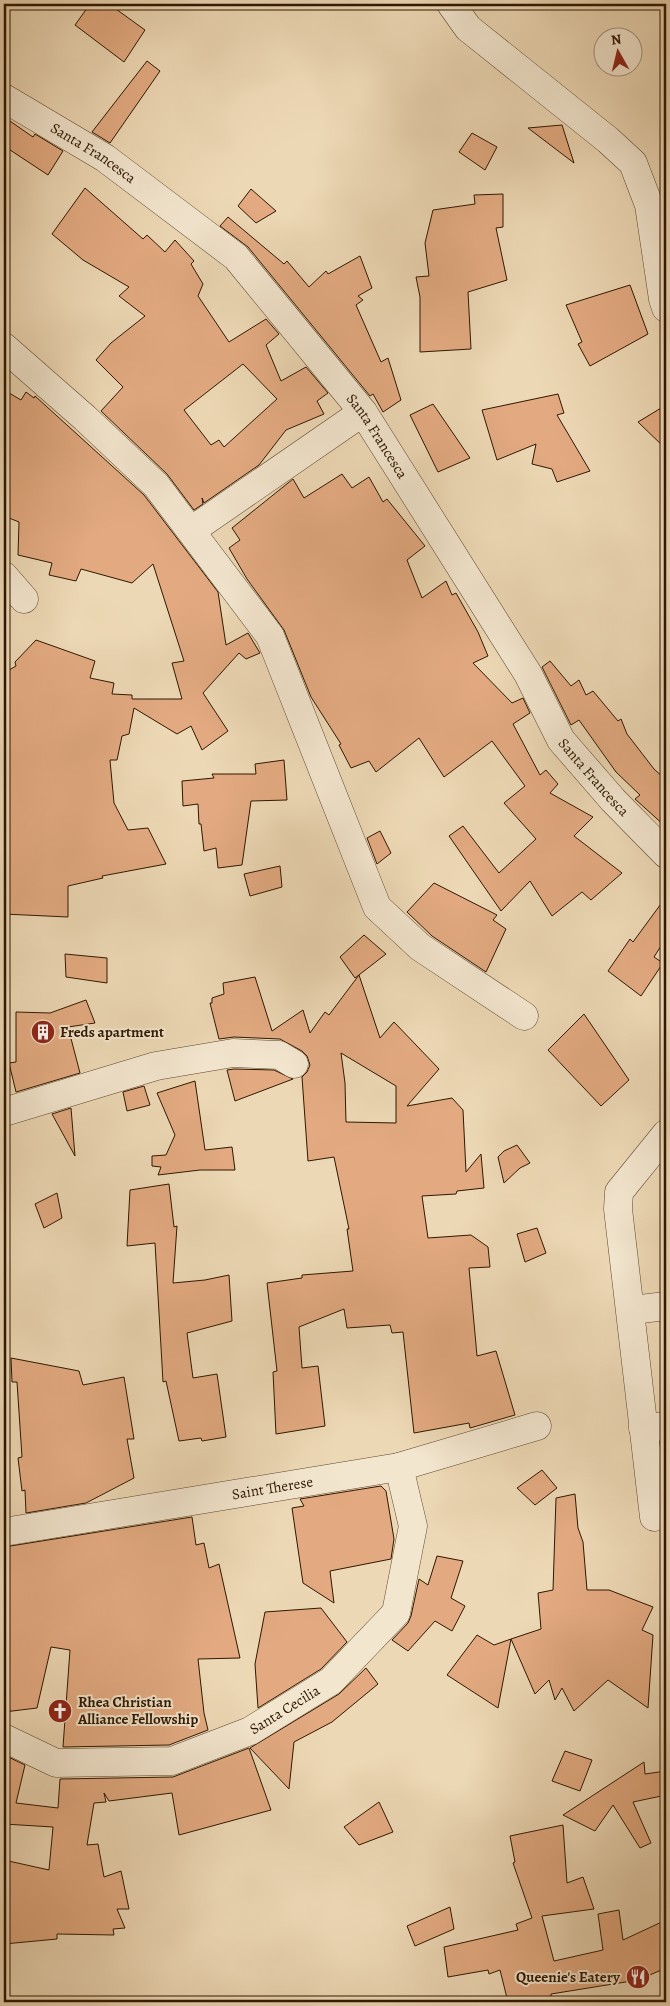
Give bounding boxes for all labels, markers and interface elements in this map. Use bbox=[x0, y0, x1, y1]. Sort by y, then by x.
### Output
north arrow bbox=[592, 28, 642, 78]
text: N bbox=[610, 30, 623, 50]
street label: Santa Francesca bbox=[47, 118, 140, 188]
street label: Santa Francesca bbox=[342, 389, 413, 483]
street label: Santa Francesca bbox=[554, 734, 634, 821]
building icon: Freds apartment bbox=[30, 1019, 56, 1045]
place label: Freds apartment bbox=[60, 1022, 164, 1042]
street label: Saint Therese bbox=[230, 1471, 315, 1504]
street label: Santa Cecilia bbox=[246, 1680, 324, 1739]
place label: Rhea Christian Alliance Fellowship bbox=[77, 1692, 198, 1729]
church icon: Rhea Christian Alliance Fellowship bbox=[47, 1698, 73, 1724]
restaurant icon: Queenie's Eatery bbox=[625, 1964, 651, 1990]
place label: Queenie's Eatery bbox=[516, 1967, 621, 1987]

